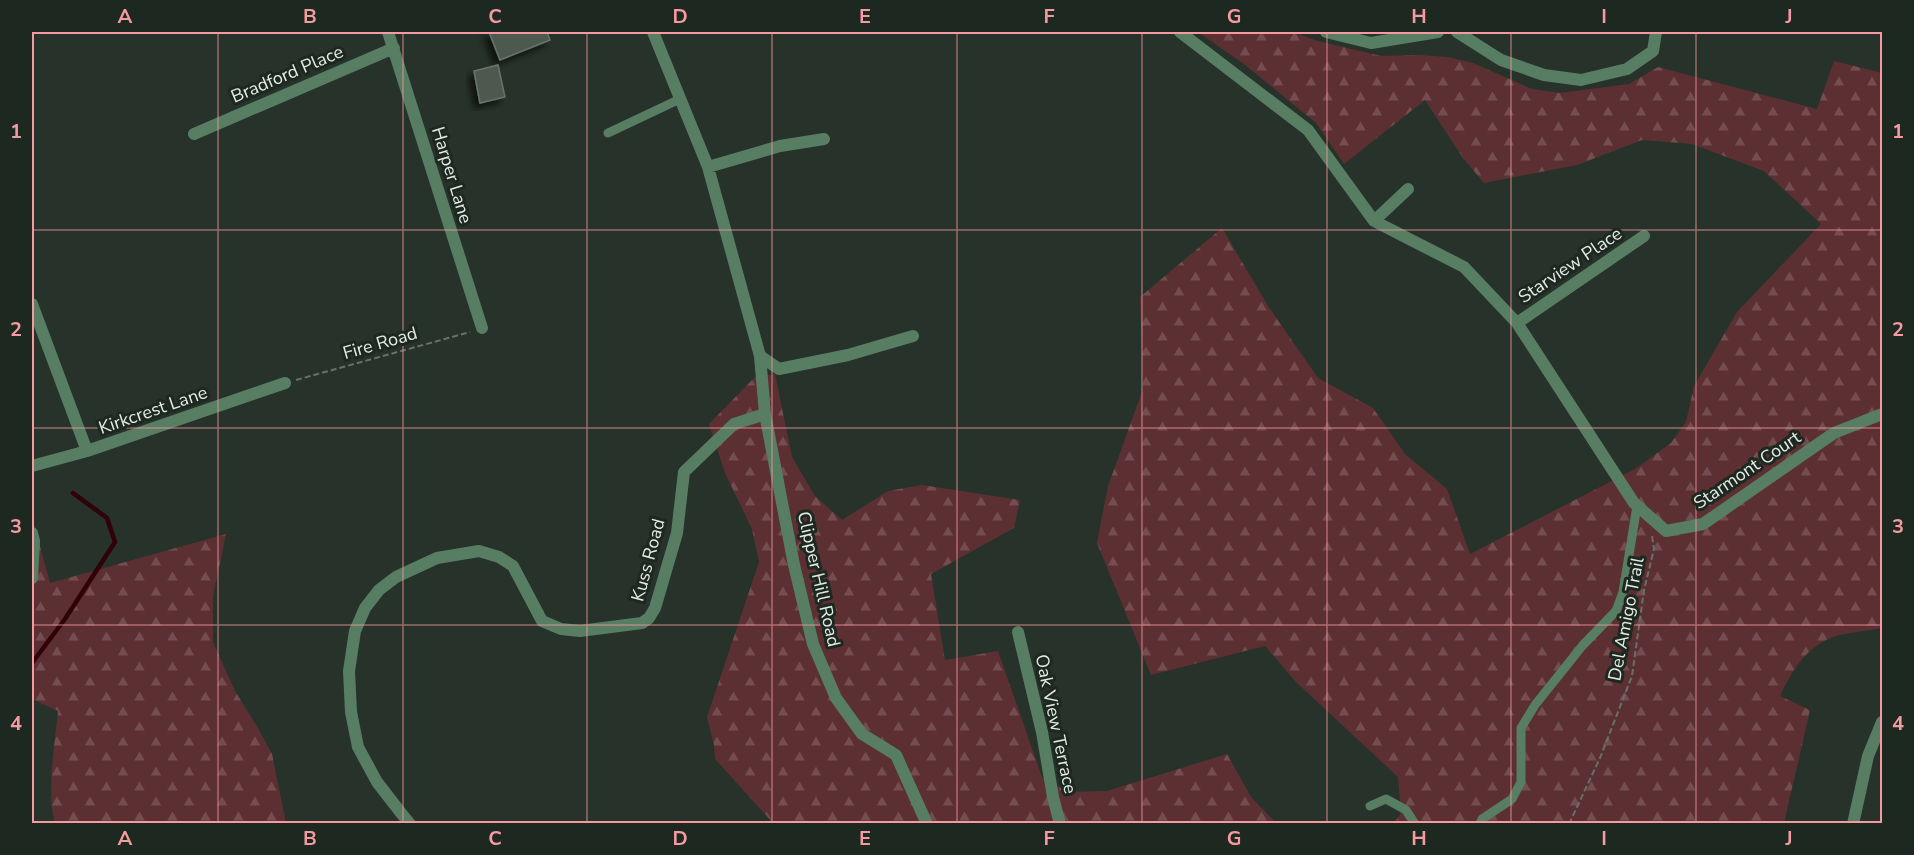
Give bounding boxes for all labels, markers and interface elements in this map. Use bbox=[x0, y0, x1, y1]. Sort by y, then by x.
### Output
text: A bbox=[118, 3, 133, 30]
text: B bbox=[303, 3, 317, 30]
text: C bbox=[488, 3, 502, 30]
text: D bbox=[672, 3, 688, 30]
text: E bbox=[859, 3, 871, 30]
text: F bbox=[1043, 3, 1055, 30]
text: G bbox=[1227, 3, 1241, 30]
text: H bbox=[1411, 3, 1427, 30]
text: I bbox=[1601, 3, 1607, 30]
text: J bbox=[1784, 3, 1793, 30]
street label: Bradford Place bbox=[227, 40, 347, 108]
text: 1 bbox=[10, 118, 22, 145]
text: 1 bbox=[1892, 118, 1904, 145]
street label: Harper Lane bbox=[426, 124, 478, 226]
street label: Starview Place bbox=[1513, 221, 1627, 309]
text: 2 bbox=[10, 316, 22, 343]
text: 2 bbox=[1892, 316, 1904, 343]
street label: Fire Road bbox=[340, 321, 420, 365]
street label: Kirkcrest Lane bbox=[95, 380, 211, 440]
street label: Starmont Court bbox=[1689, 425, 1806, 515]
street label: Clipper Hill Road bbox=[792, 509, 846, 649]
text: 3 bbox=[10, 513, 22, 540]
text: 3 bbox=[1892, 513, 1904, 540]
street label: Kuss Road bbox=[625, 516, 671, 604]
street label: Del Amigo Trail bbox=[1602, 554, 1650, 683]
street label: Oak View Terrace bbox=[1030, 652, 1082, 796]
text: 4 bbox=[10, 710, 22, 737]
text: 4 bbox=[1892, 710, 1904, 737]
text: A bbox=[118, 825, 133, 852]
text: B bbox=[303, 825, 317, 852]
text: C bbox=[488, 825, 502, 852]
text: D bbox=[672, 825, 688, 852]
text: E bbox=[859, 825, 871, 852]
text: F bbox=[1043, 825, 1055, 852]
text: G bbox=[1227, 825, 1241, 852]
text: H bbox=[1411, 825, 1427, 852]
text: I bbox=[1601, 825, 1607, 852]
text: J bbox=[1784, 825, 1793, 852]

